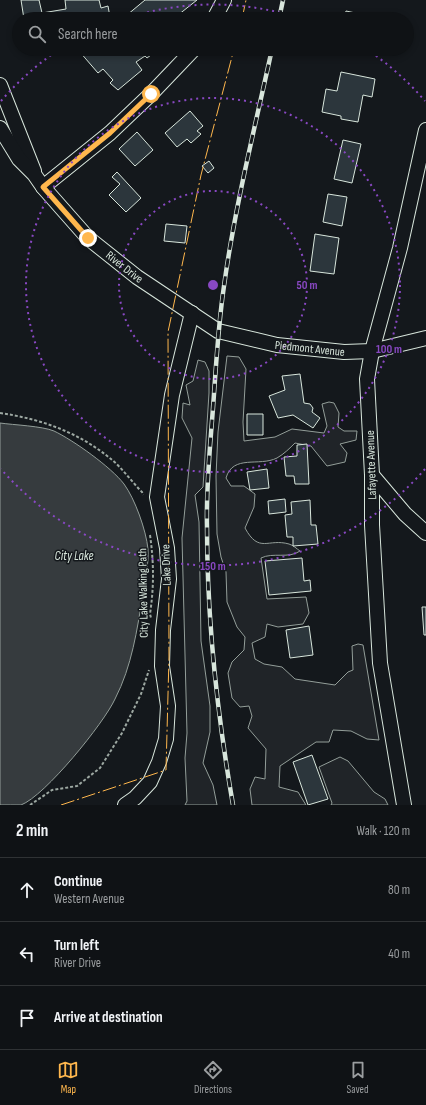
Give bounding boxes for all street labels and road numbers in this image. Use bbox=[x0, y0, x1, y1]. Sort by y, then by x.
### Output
street label: River Drive bbox=[102, 248, 146, 287]
street label: Piedmont Avenue bbox=[274, 338, 346, 360]
street label: Lafayette Avenue bbox=[363, 430, 380, 500]
street label: Lake Drive bbox=[158, 544, 175, 586]
street label: City Lake Walking Path bbox=[135, 548, 152, 638]

